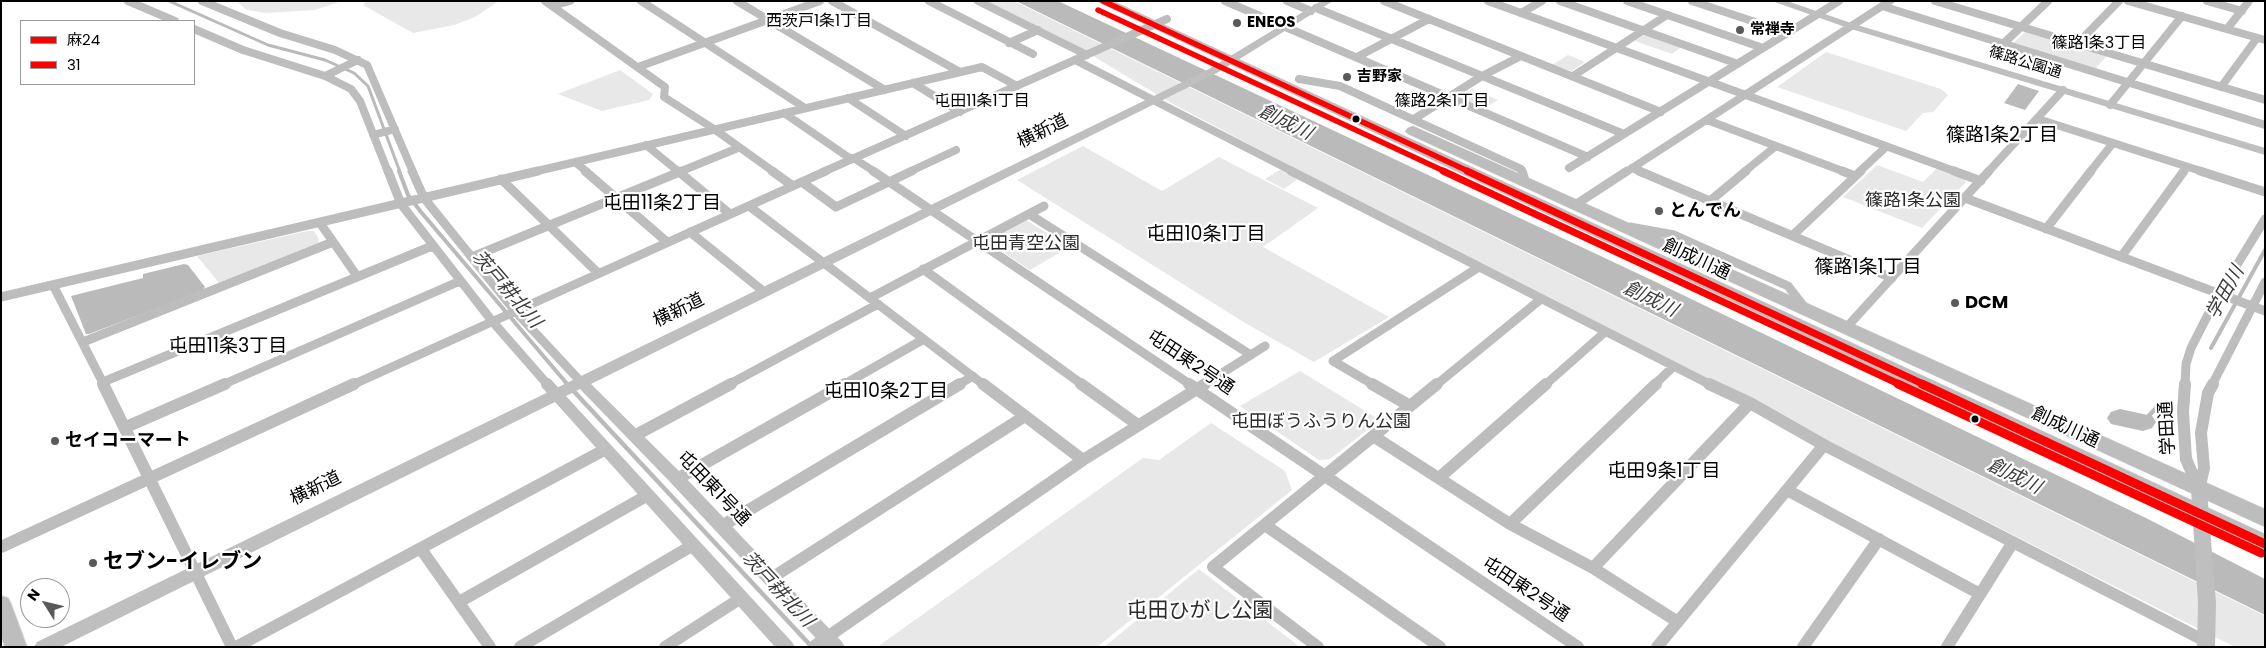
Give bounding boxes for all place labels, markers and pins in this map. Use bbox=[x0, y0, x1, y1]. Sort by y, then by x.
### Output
place label: ENEOS bbox=[1247, 14, 1296, 32]
marker: ENEOS bbox=[1231, 17, 1243, 29]
place label: 常禅寺 bbox=[1750, 21, 1795, 39]
marker: 常禅寺 bbox=[1734, 24, 1746, 36]
place label: 吉野家 bbox=[1357, 68, 1402, 86]
marker: 吉野家 bbox=[1341, 71, 1353, 83]
unlabelled marker bbox=[1351, 114, 1361, 124]
place label: とんでん bbox=[1669, 200, 1741, 222]
marker: とんでん bbox=[1653, 205, 1665, 217]
place label: DCM bbox=[1965, 292, 2008, 314]
marker: DCM bbox=[1949, 297, 1961, 309]
unlabelled marker bbox=[1970, 414, 1980, 424]
place label: セイコーマート bbox=[65, 430, 191, 452]
marker: セイコーマート bbox=[49, 435, 61, 447]
place label: セブン-イレブン bbox=[103, 550, 262, 576]
marker: セブン-イレブン bbox=[87, 557, 99, 569]

